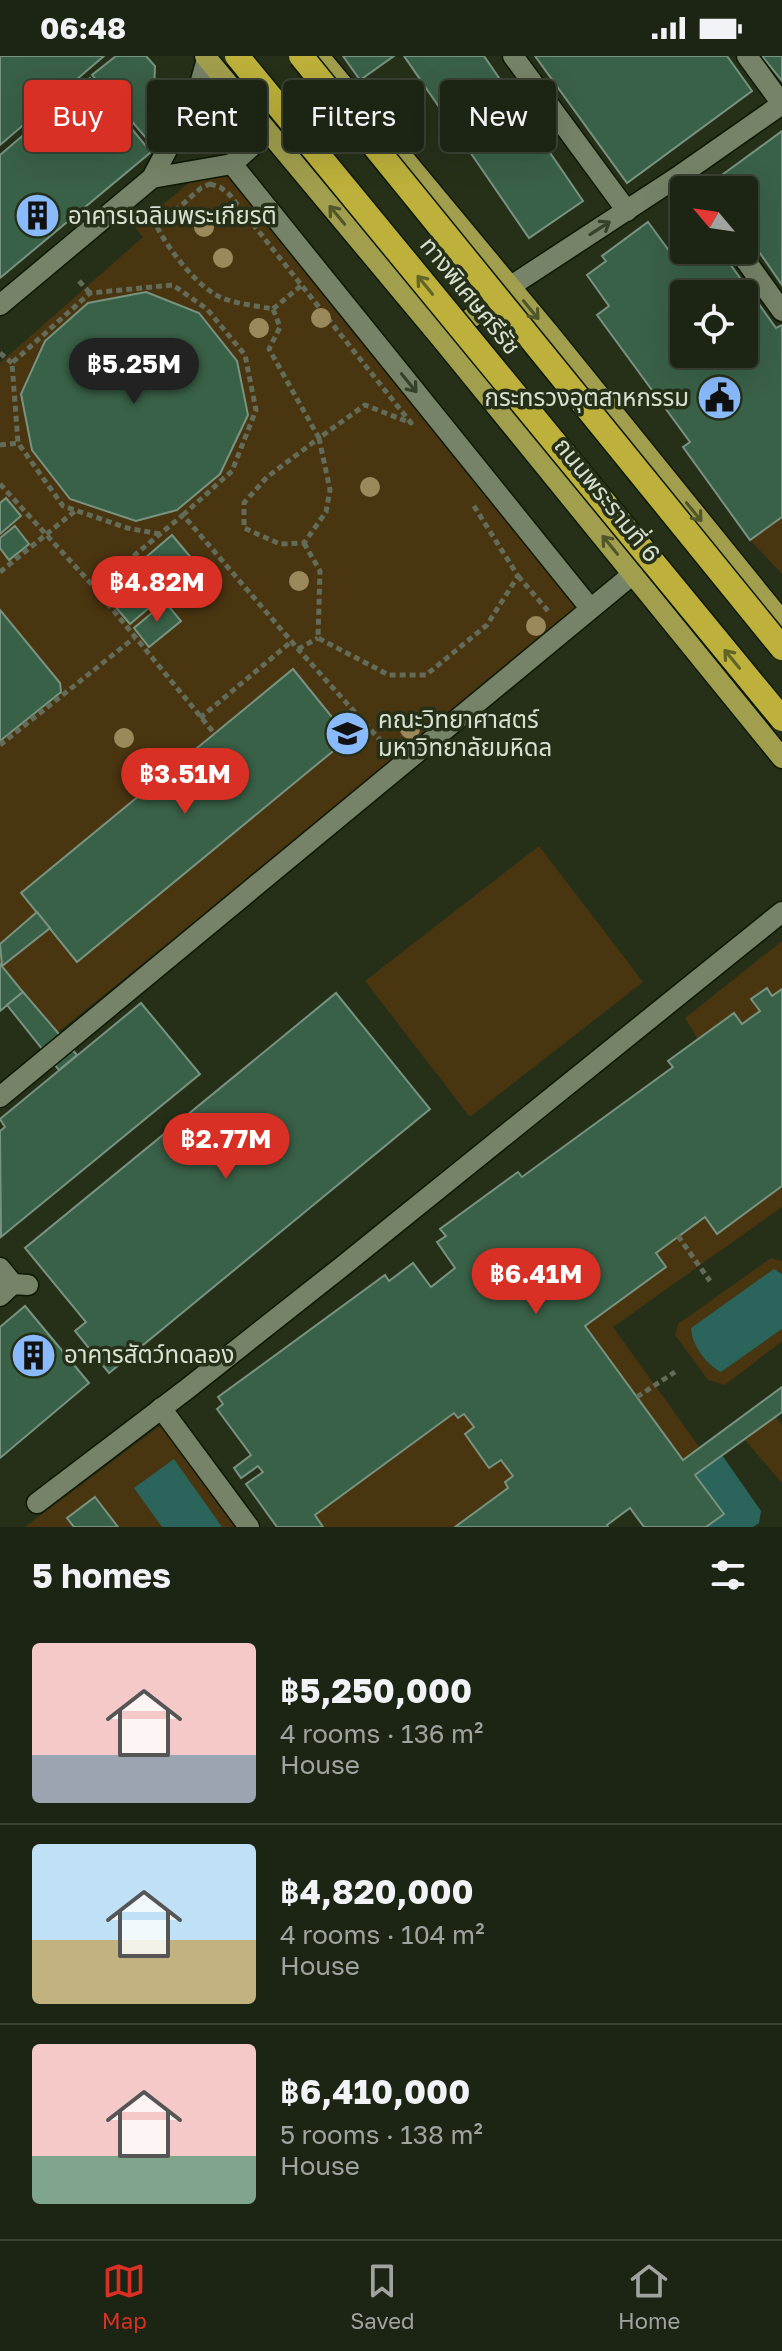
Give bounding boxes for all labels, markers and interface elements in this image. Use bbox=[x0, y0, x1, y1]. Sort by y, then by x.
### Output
text: 06:48 bbox=[40, 10, 126, 46]
chip: Buy bbox=[24, 80, 131, 152]
chip: Rent bbox=[147, 80, 267, 152]
chip: Filters bbox=[283, 80, 424, 152]
chip: New bbox=[440, 80, 556, 152]
north arrow bbox=[670, 176, 758, 264]
map controls bbox=[670, 176, 758, 368]
building icon: อาคารเฉลิมพระเกียรติ bbox=[13, 192, 61, 240]
place label: อาคารเฉลิมพระเกียรติ bbox=[68, 200, 277, 229]
one-way arrow bbox=[328, 205, 346, 225]
one-way arrow bbox=[588, 220, 611, 236]
street label: ทางพิเศษศรีรัช bbox=[415, 230, 527, 360]
one-way arrow bbox=[416, 275, 434, 296]
button: locate bbox=[670, 280, 758, 368]
one-way arrow bbox=[521, 299, 539, 320]
pin: ฿5.25M bbox=[69, 338, 199, 406]
text: ฿5.25M bbox=[87, 348, 181, 379]
one-way arrow bbox=[400, 373, 418, 393]
public building icon: กระทรวงอุตสาหกรรม bbox=[696, 374, 744, 422]
place label: กระทรวงอุตสาหกรรม bbox=[485, 382, 689, 413]
street label: ถนนพระรามที่ 6 bbox=[549, 430, 668, 567]
one-way arrow bbox=[685, 501, 703, 522]
one-way arrow bbox=[601, 535, 619, 556]
pin: ฿4.82M bbox=[92, 556, 222, 624]
text: ฿4.82M bbox=[109, 566, 205, 597]
one-way arrow bbox=[724, 648, 742, 669]
place label: คณะวิทยาศาสตร์ มหาวิทยาลัยมหิดล bbox=[378, 704, 552, 761]
school or university icon: คณะวิทยาศาสตร์ มหาวิทยาลัยมหิดล bbox=[323, 710, 371, 758]
pin: ฿3.51M bbox=[120, 748, 250, 816]
text: ฿3.51M bbox=[139, 758, 231, 789]
pin: ฿2.77M bbox=[161, 1113, 291, 1181]
text: ฿2.77M bbox=[181, 1123, 271, 1154]
pin: ฿6.41M bbox=[471, 1248, 601, 1316]
text: ฿6.41M bbox=[490, 1258, 582, 1289]
building icon: อาคารสัตว์ทดลอง bbox=[9, 1331, 57, 1379]
place label: อาคารสัตว์ทดลอง bbox=[64, 1339, 234, 1368]
icon: filters bbox=[706, 1553, 750, 1597]
text: 5 homes bbox=[32, 1555, 171, 1595]
text: ฿5,250,000 bbox=[280, 1670, 472, 1710]
icon: home bbox=[96, 1675, 192, 1771]
text: 4 rooms · 136 m² bbox=[280, 1718, 483, 1749]
text: House bbox=[280, 1749, 360, 1780]
text: ฿4,820,000 bbox=[280, 1871, 474, 1911]
icon: home bbox=[96, 1876, 192, 1972]
text: 4 rooms · 104 m² bbox=[280, 1919, 485, 1950]
text: House bbox=[280, 1950, 360, 1981]
text: ฿6,410,000 bbox=[280, 2071, 470, 2111]
icon: home bbox=[96, 2076, 192, 2172]
text: 5 rooms · 138 m² bbox=[280, 2119, 483, 2150]
text: House bbox=[280, 2150, 360, 2181]
tab: Map bbox=[102, 2259, 147, 2334]
tab: Saved bbox=[350, 2259, 414, 2334]
tab: Home bbox=[618, 2259, 680, 2334]

